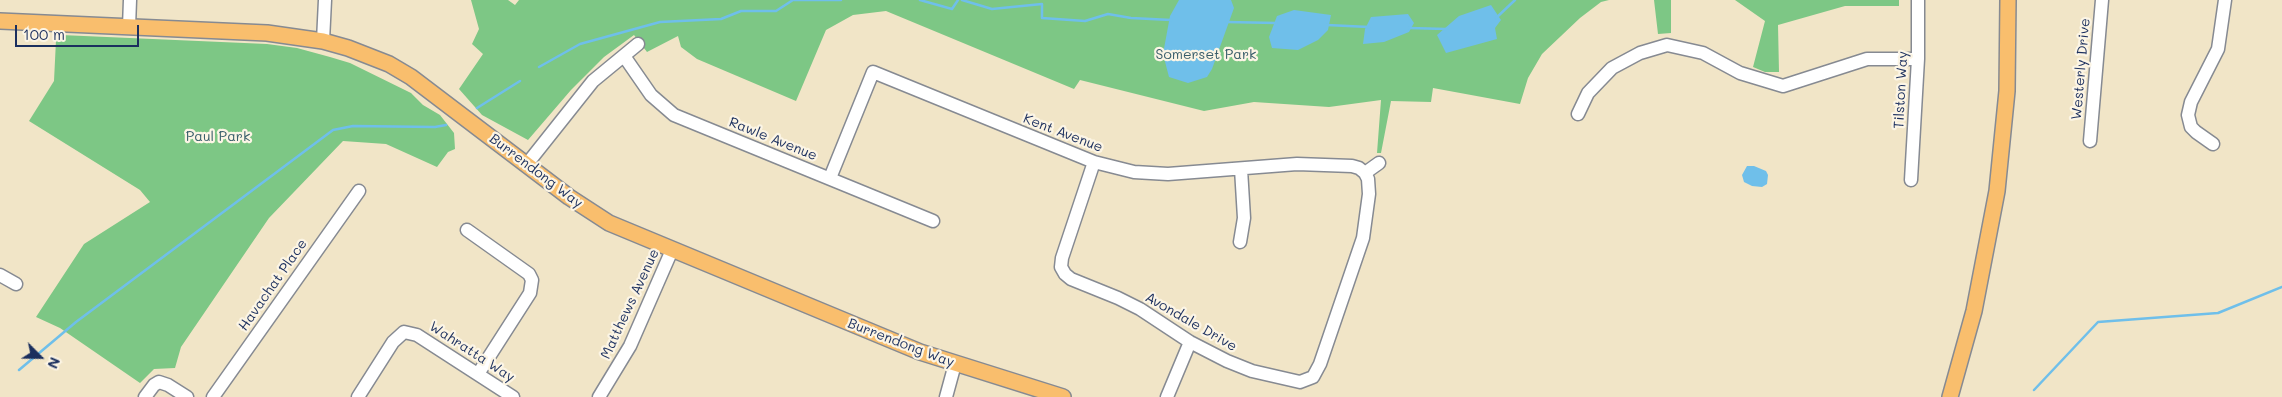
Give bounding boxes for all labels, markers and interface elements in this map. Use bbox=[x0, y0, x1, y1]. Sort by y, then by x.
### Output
scale bar bbox=[18, 15, 141, 47]
street label: Westerly Drive bbox=[2068, 18, 2094, 120]
text: 100 m bbox=[23, 24, 65, 44]
park label: Somerset Park bbox=[1156, 47, 1256, 63]
street label: Tilston Way bbox=[1891, 51, 1911, 129]
street label: Kent Avenue bbox=[1021, 110, 1105, 156]
street label: Rawle Avenue bbox=[726, 114, 820, 164]
park label: Paul Park bbox=[186, 129, 250, 145]
street label: Burrendong Way bbox=[486, 130, 586, 212]
street label: Havachat Place bbox=[235, 236, 311, 334]
street label: Matthews Avenue bbox=[597, 246, 663, 362]
street label: Avondale Drive bbox=[1142, 289, 1240, 355]
street label: Burrendong Way bbox=[845, 315, 957, 371]
street label: Wahratta Way bbox=[426, 318, 518, 386]
north arrow bbox=[15, 332, 65, 382]
text: N bbox=[43, 354, 65, 372]

